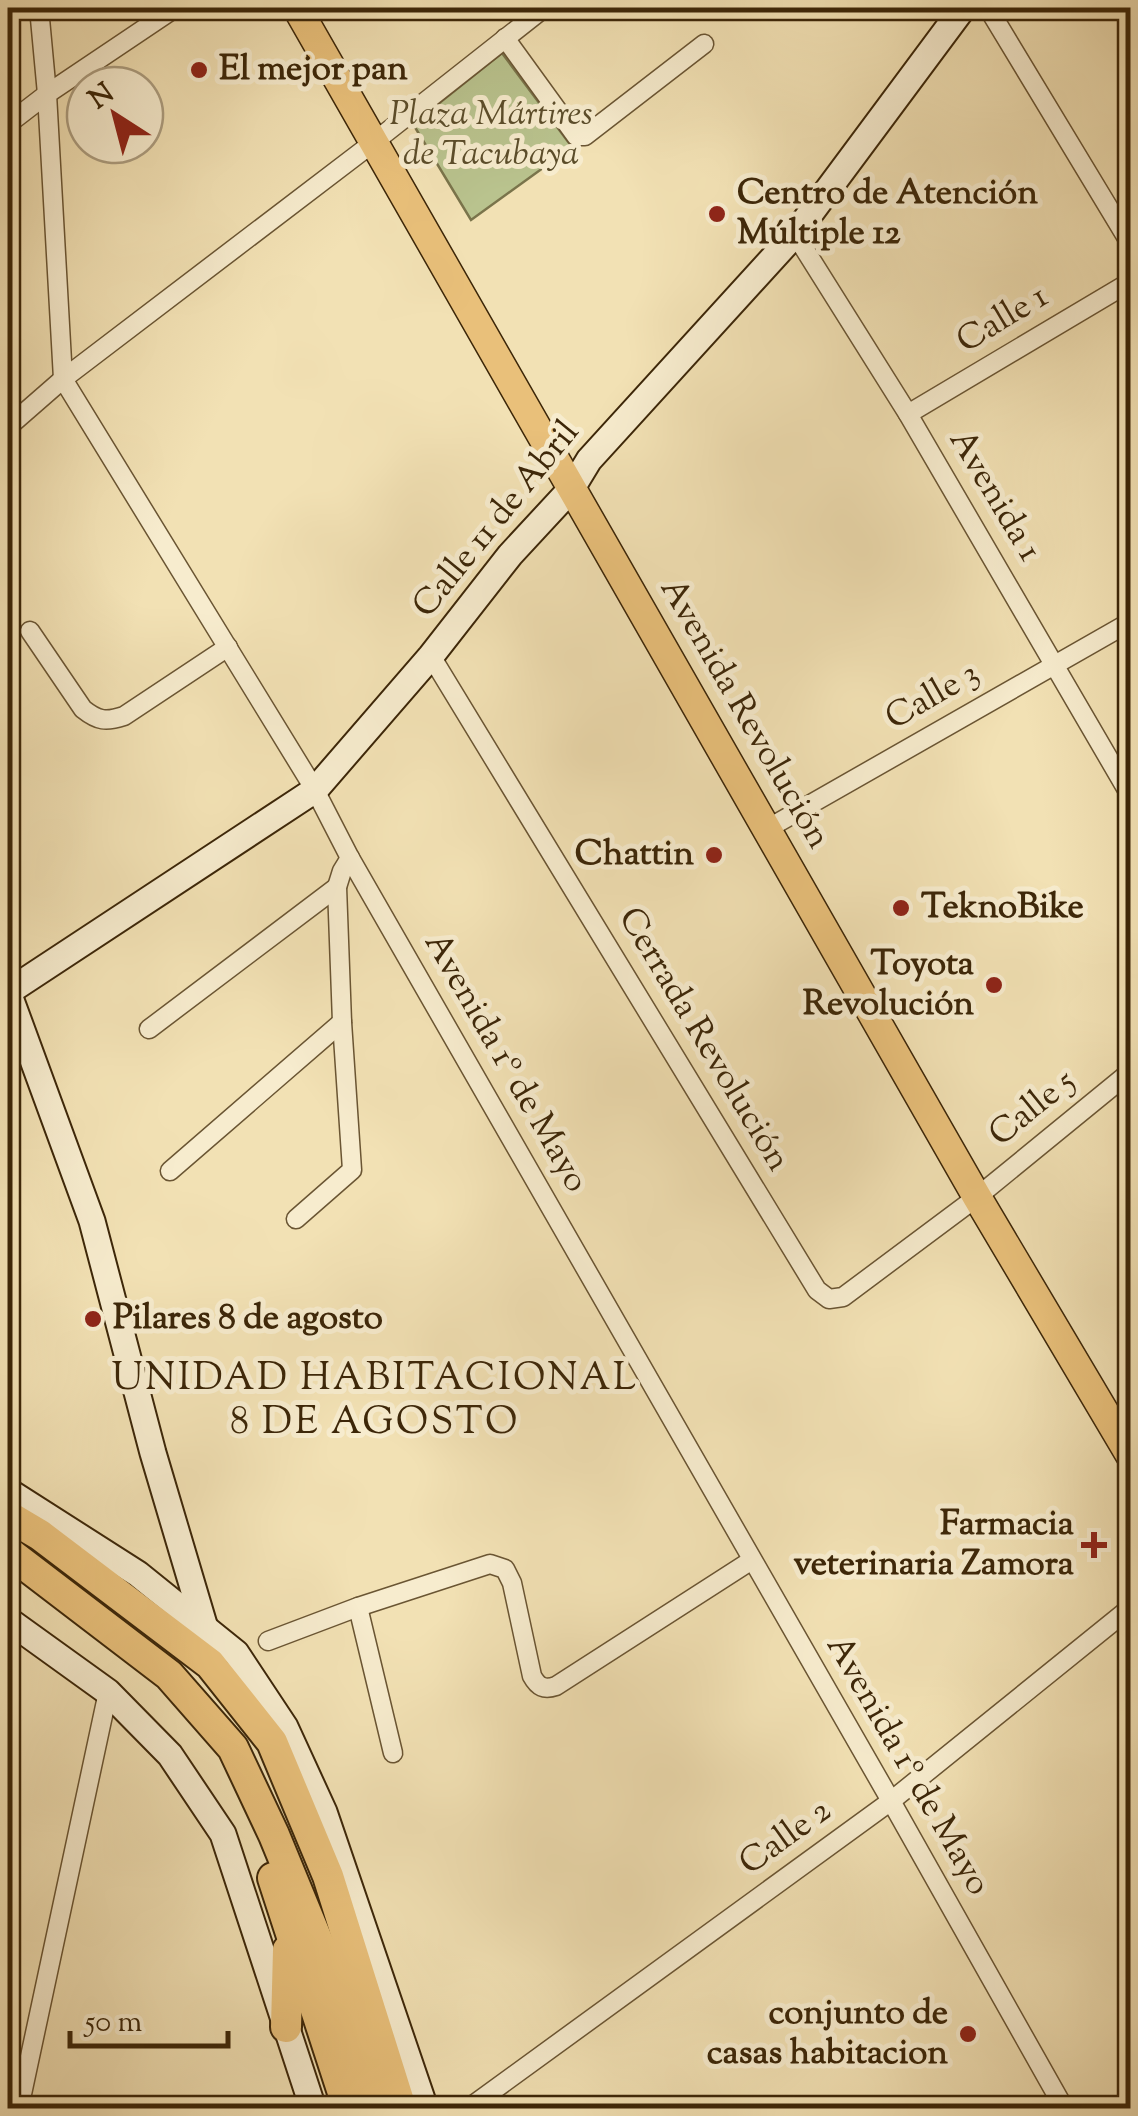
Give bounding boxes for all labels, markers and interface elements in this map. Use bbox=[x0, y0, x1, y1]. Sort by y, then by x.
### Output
place label: El mejor pan bbox=[219, 45, 408, 96]
marker: El mejor pan bbox=[188, 59, 210, 81]
north arrow bbox=[65, 65, 165, 165]
text: N bbox=[81, 74, 123, 120]
park label: Plaza Mártires de Tacubaya bbox=[389, 90, 593, 181]
place label: Centro de Atención Múltiple 12 bbox=[737, 169, 1038, 260]
marker: Centro de Atención Múltiple 12 bbox=[706, 203, 728, 225]
street label: Calle 1 bbox=[948, 273, 1059, 367]
street label: Calle 11 de Abril bbox=[401, 410, 593, 630]
street label: Avenida 1 bbox=[935, 420, 1053, 572]
street label: Avenida Revolución bbox=[646, 569, 842, 859]
street label: Calle 3 bbox=[877, 650, 989, 744]
place label: Chattin bbox=[575, 830, 694, 881]
marker: Chattin bbox=[703, 844, 725, 866]
place label: TeknoBike bbox=[921, 883, 1084, 934]
marker: TeknoBike bbox=[890, 897, 912, 919]
street label: Cerrada Revolución bbox=[604, 898, 802, 1182]
street label: Avenida 1º de Mayo bbox=[410, 923, 600, 1203]
place label: Toyota Revolución bbox=[803, 940, 974, 1031]
marker: Toyota Revolución bbox=[983, 974, 1005, 996]
street label: Calle 5 bbox=[979, 1058, 1087, 1160]
place label: Pilares 8 de agosto bbox=[113, 1294, 383, 1345]
marker: Pilares 8 de agosto bbox=[82, 1308, 104, 1330]
district label: UNIDAD HABITACIONAL 8 DE AGOSTO bbox=[112, 1353, 638, 1451]
place label: Farmacia veterinaria Zamora bbox=[793, 1500, 1074, 1591]
marker: Farmacia veterinaria Zamora bbox=[1083, 1534, 1105, 1556]
street label: Avenida 1º de Mayo bbox=[812, 1626, 1002, 1906]
street label: Calle 2 bbox=[729, 1787, 843, 1889]
scale bar bbox=[70, 1986, 228, 2048]
place label: conjunto de casas habitacion bbox=[707, 1989, 948, 2080]
text: 50 m bbox=[83, 2002, 143, 2045]
marker: conjunto de casas habitacion bbox=[957, 2023, 979, 2045]

